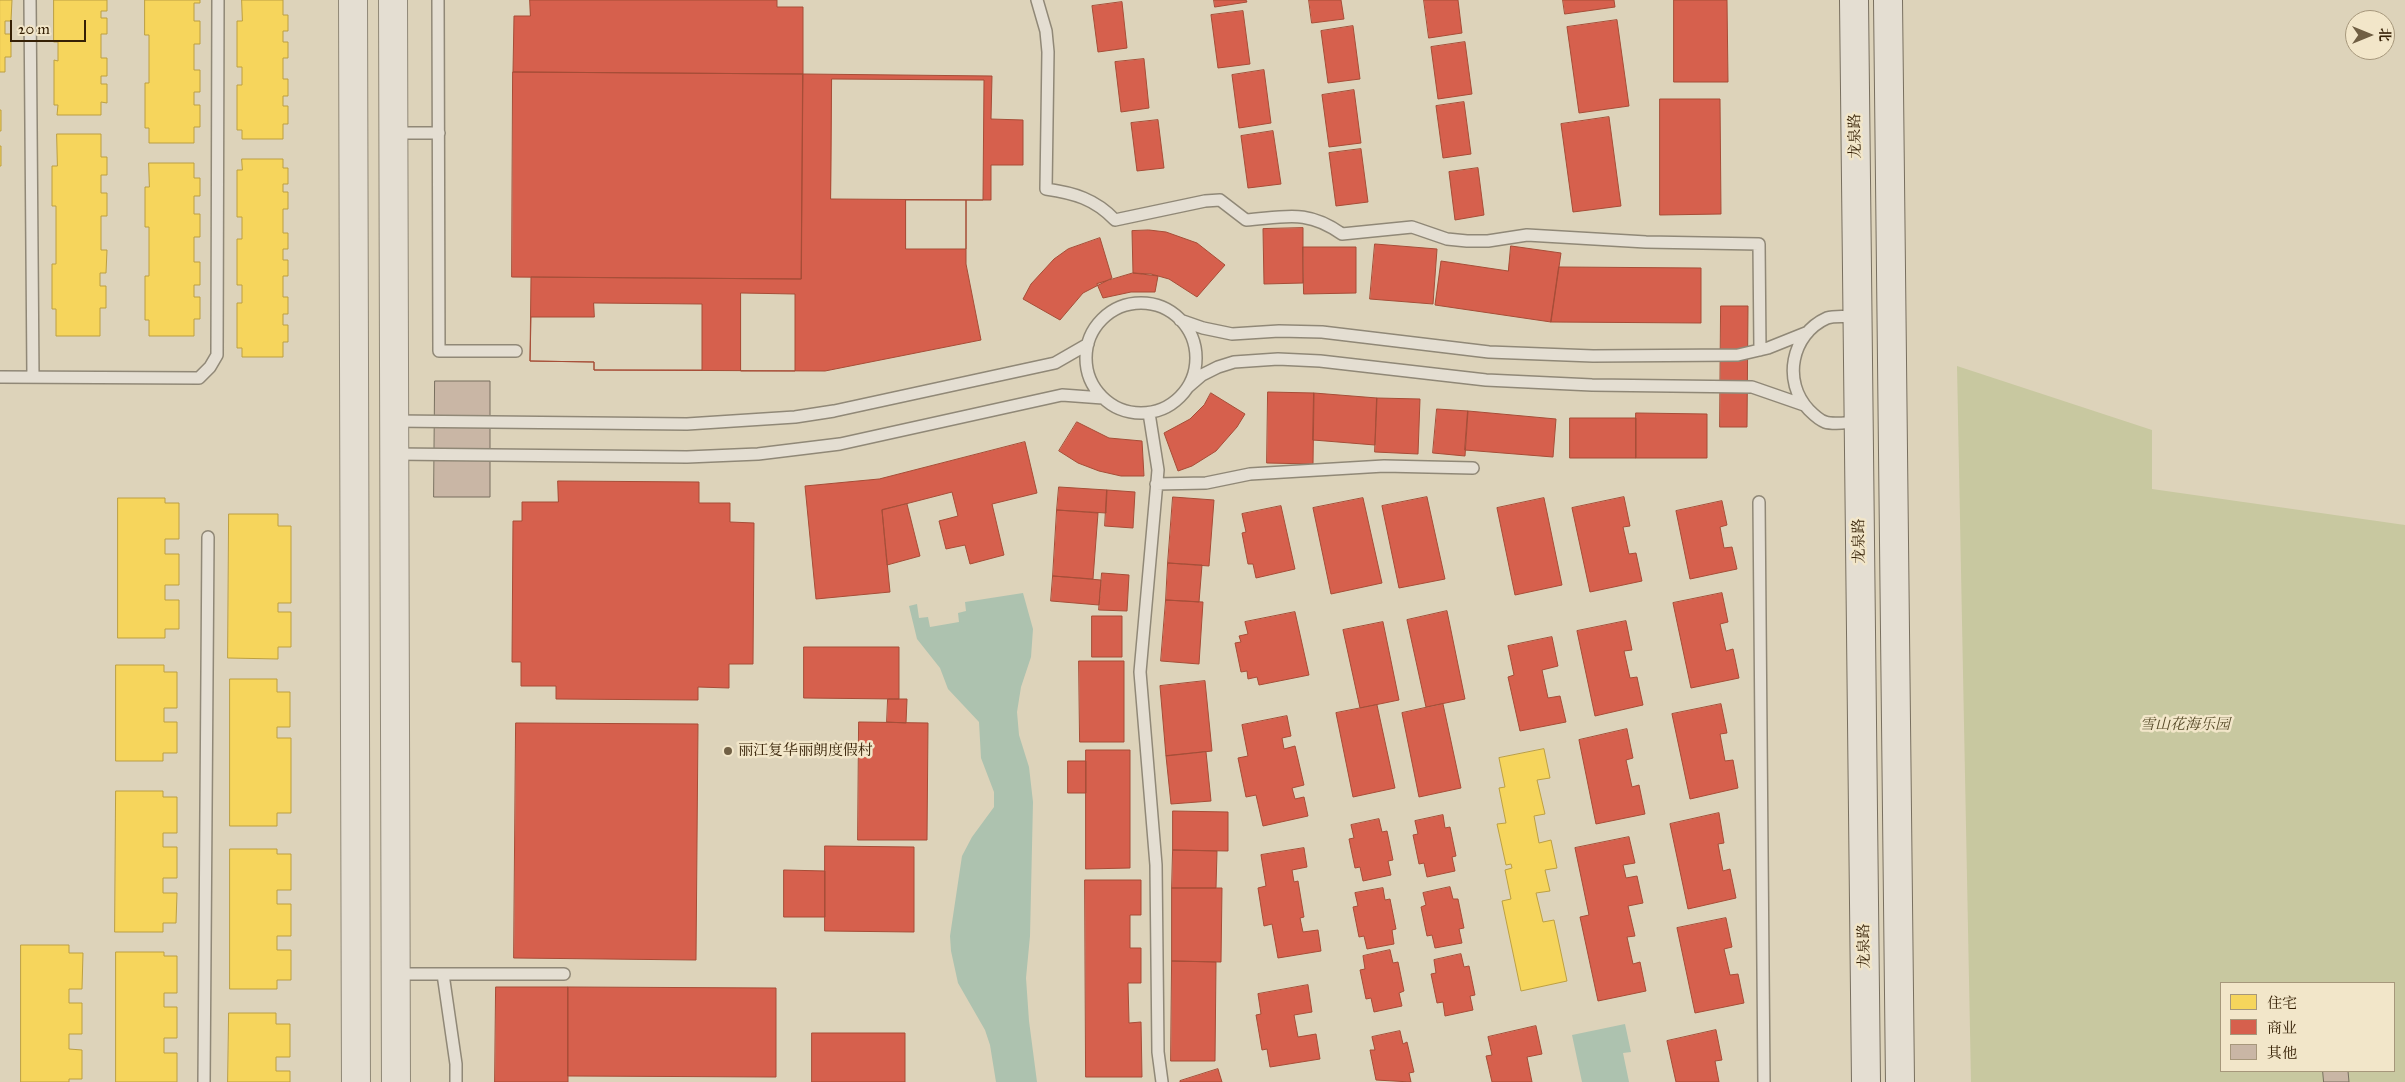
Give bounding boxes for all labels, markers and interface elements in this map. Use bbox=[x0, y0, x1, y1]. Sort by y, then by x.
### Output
scale bar bbox=[12, 10, 89, 42]
north arrow bbox=[2345, 10, 2395, 60]
text: 20 m bbox=[18, 20, 50, 38]
text: 北 bbox=[2376, 28, 2393, 42]
street label: 龙泉路 bbox=[1847, 113, 1865, 159]
street label: 龙泉路 bbox=[1851, 518, 1869, 564]
park label: 雪山花海乐园 bbox=[2140, 716, 2230, 734]
place label: 丽江复华丽朗度假村 bbox=[738, 742, 873, 760]
marker: 丽江复华丽朗度假村 bbox=[722, 745, 734, 757]
street label: 龙泉路 bbox=[1856, 923, 1874, 969]
legend bbox=[2220, 982, 2395, 1072]
text: 住宅 bbox=[2267, 994, 2297, 1012]
text: 商业 bbox=[2267, 1019, 2297, 1037]
text: 其他 bbox=[2267, 1044, 2297, 1062]

